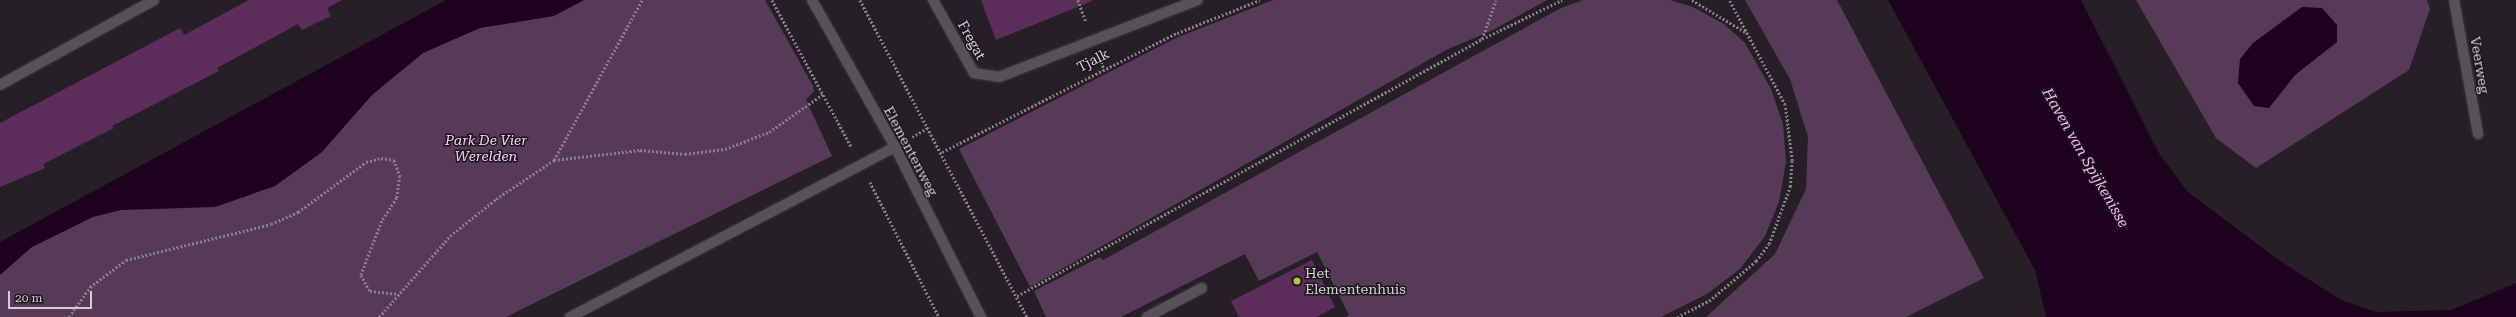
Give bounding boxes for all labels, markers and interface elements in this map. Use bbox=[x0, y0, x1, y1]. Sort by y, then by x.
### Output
street label: Fregat bbox=[954, 18, 990, 62]
street label: Veerweg bbox=[2467, 35, 2493, 95]
street label: Tjalk bbox=[1074, 45, 1112, 75]
water label: Haven van Spijkenisse bbox=[2038, 85, 2132, 231]
street label: Elementenweg bbox=[880, 103, 942, 199]
park label: Park De Vier Werelden bbox=[445, 132, 527, 164]
place label: Het Elementenhuis bbox=[1305, 265, 1406, 298]
marker: Het Elementenhuis bbox=[1292, 276, 1302, 286]
scale bar bbox=[10, 283, 94, 309]
text: 20 m bbox=[15, 291, 42, 305]

